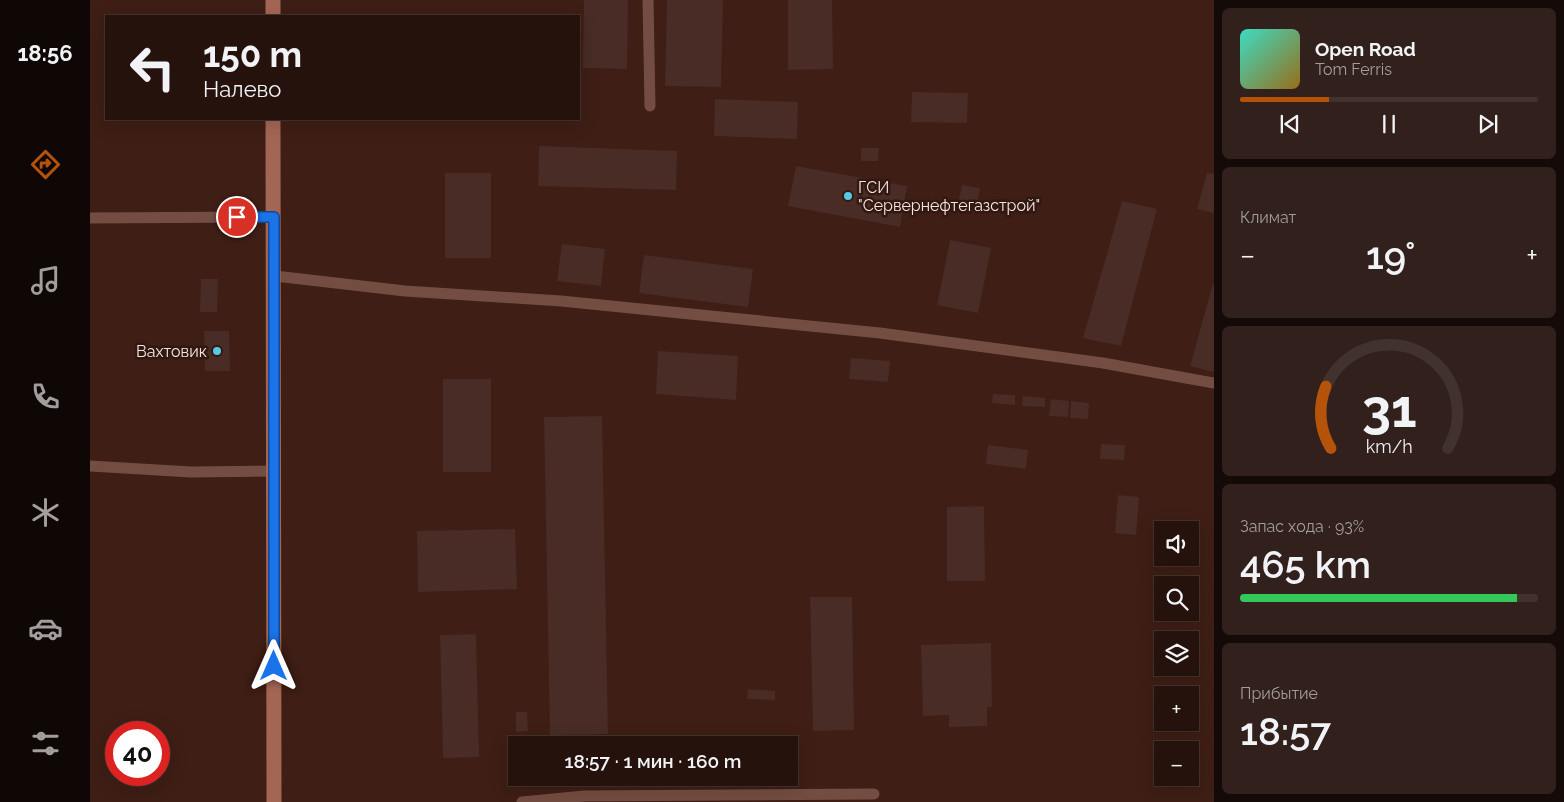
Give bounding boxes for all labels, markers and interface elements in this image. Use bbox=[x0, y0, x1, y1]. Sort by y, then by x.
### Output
text: 150 m bbox=[203, 34, 302, 75]
icon: left bbox=[120, 35, 185, 100]
text: Open Road bbox=[1315, 38, 1416, 60]
text: 18:56 bbox=[17, 40, 73, 66]
text: Tom Ferris bbox=[1315, 60, 1392, 79]
text: Налево bbox=[203, 76, 281, 102]
icon: previous bbox=[1276, 110, 1304, 138]
icon: pause bbox=[1375, 110, 1403, 138]
icon: next bbox=[1474, 110, 1502, 138]
icon: directions bbox=[28, 147, 63, 182]
place label: ГСИ "Сервернефтегазстрой" bbox=[858, 178, 1040, 215]
marker: ГСИ "Сервернефтегазстрой" bbox=[842, 190, 854, 202]
pin bbox=[216, 196, 258, 238]
icon: arrive bbox=[223, 203, 251, 231]
text: Климат bbox=[1240, 208, 1296, 227]
text: 19° bbox=[1366, 233, 1416, 278]
text: − bbox=[1240, 239, 1255, 272]
text: + bbox=[1526, 239, 1538, 272]
icon: music bbox=[28, 263, 63, 298]
place label: Вахтовик bbox=[136, 342, 207, 361]
marker: Вахтовик bbox=[211, 345, 223, 357]
text: 31 bbox=[1362, 378, 1416, 439]
icon: phone bbox=[28, 379, 63, 414]
text: km/h bbox=[1365, 436, 1413, 457]
icon: climate bbox=[28, 495, 63, 530]
text: Запас хода · 93% bbox=[1240, 517, 1364, 536]
map controls bbox=[1154, 521, 1199, 786]
button: sound bbox=[1154, 521, 1199, 566]
text: 465 km bbox=[1240, 542, 1371, 587]
button: search bbox=[1154, 576, 1199, 621]
icon: car bbox=[28, 611, 63, 646]
button: layers bbox=[1154, 631, 1199, 676]
position arrow bbox=[247, 639, 299, 691]
text: Прибытие bbox=[1240, 684, 1318, 703]
button: + bbox=[1154, 686, 1199, 731]
text: 18:57 bbox=[1240, 709, 1331, 754]
speed limit sign: 40 bbox=[105, 721, 170, 786]
icon: filters bbox=[28, 726, 63, 761]
button: − bbox=[1154, 741, 1199, 786]
text: 18:57 · 1 мин · 160 m bbox=[565, 750, 741, 772]

